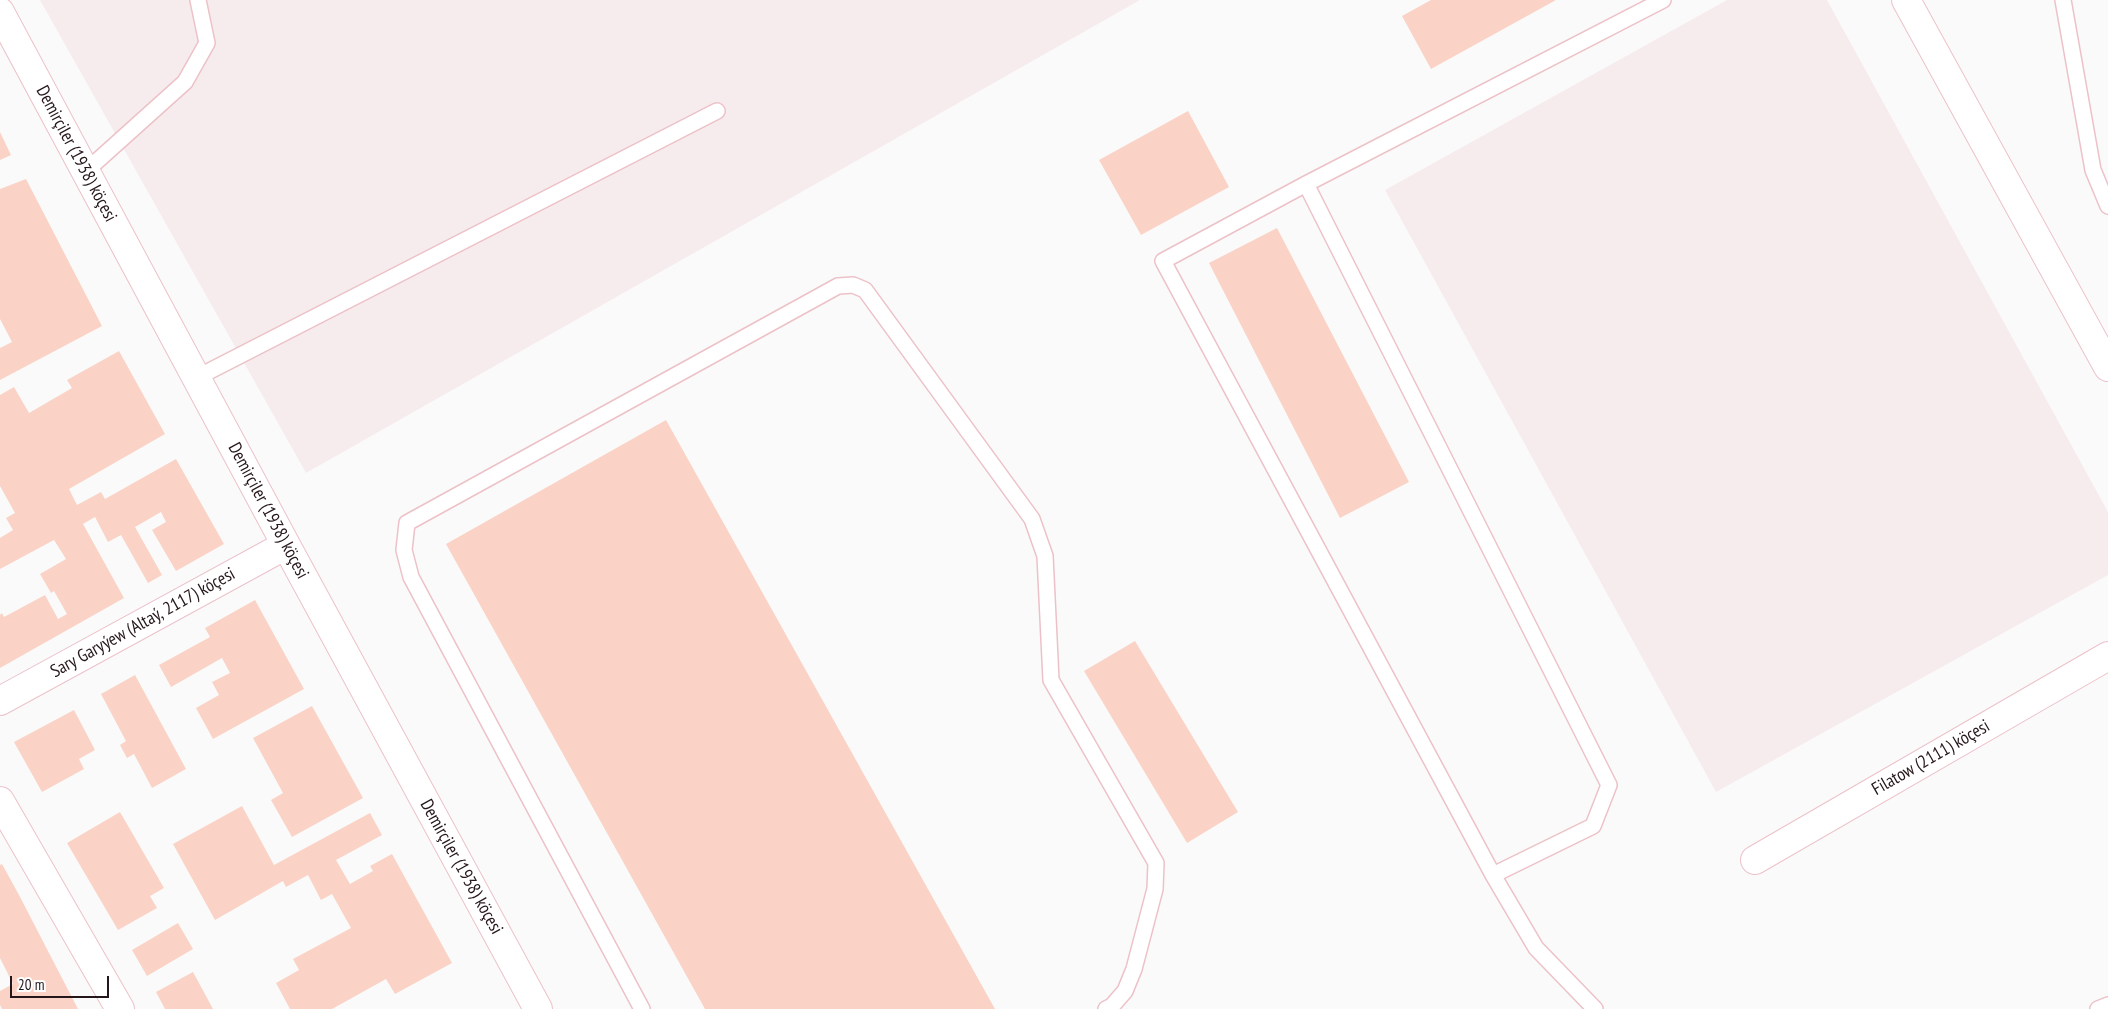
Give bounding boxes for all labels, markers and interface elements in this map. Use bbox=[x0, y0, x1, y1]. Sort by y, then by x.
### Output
street label: Demirçiler (1938) köçesi bbox=[31, 82, 121, 226]
street label: Demirçiler (1938) köçesi bbox=[223, 439, 313, 583]
street label: Sary Garyýew (Altaý, 2117) köçesi bbox=[47, 563, 239, 683]
street label: Filatow (2111) köçesi bbox=[1868, 716, 1994, 800]
street label: Demirçiler (1938) köçesi bbox=[415, 796, 507, 938]
scale bar bbox=[12, 966, 111, 998]
text: 20 m bbox=[18, 975, 44, 994]

